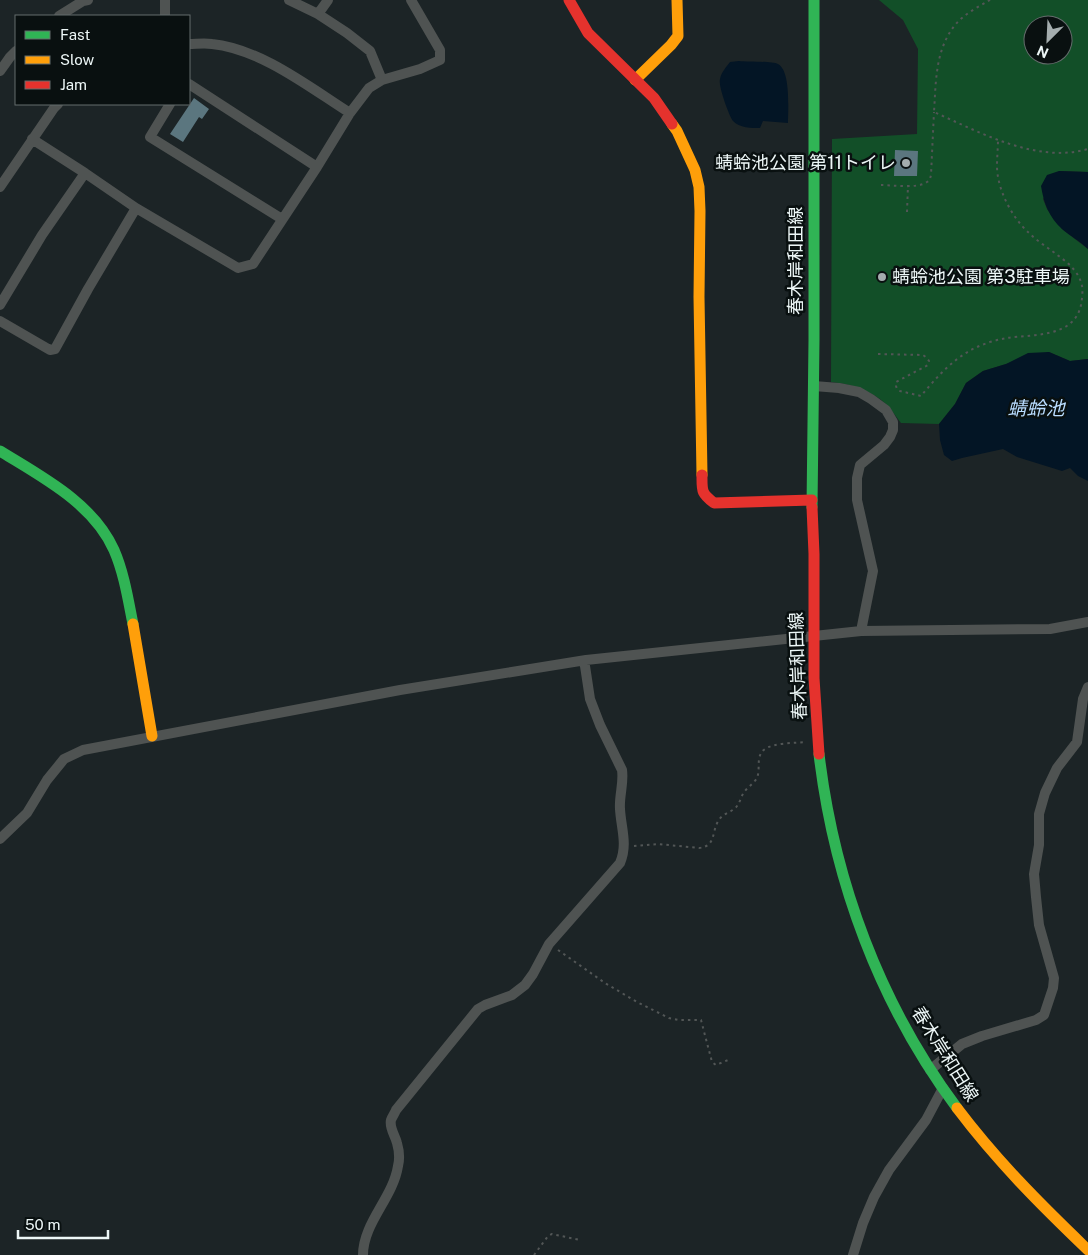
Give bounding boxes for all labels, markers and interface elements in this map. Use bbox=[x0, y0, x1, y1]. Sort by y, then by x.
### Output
legend bbox=[15, 15, 190, 105]
north arrow bbox=[1023, 15, 1073, 65]
text: Fast bbox=[60, 26, 90, 43]
text: N bbox=[1034, 42, 1051, 61]
text: Slow bbox=[60, 51, 95, 68]
text: Jam bbox=[60, 76, 87, 93]
place label: 蜻蛉池公園 第11トイレ bbox=[715, 152, 896, 173]
marker: 蜻蛉池公園 第11トイレ bbox=[900, 157, 912, 169]
street label: 春木岸和田線 bbox=[785, 207, 806, 315]
place label: 蜻蛉池公園 第3駐車場 bbox=[892, 266, 1070, 287]
marker: 蜻蛉池公園 第3駐車場 bbox=[876, 271, 888, 283]
water label: 蜻蛉池 bbox=[1007, 397, 1066, 419]
street label: 春木岸和田線 bbox=[785, 612, 810, 720]
street label: 春木岸和田線 bbox=[908, 1002, 983, 1105]
scale bar bbox=[18, 1208, 108, 1240]
text: 50 m bbox=[25, 1216, 60, 1233]

